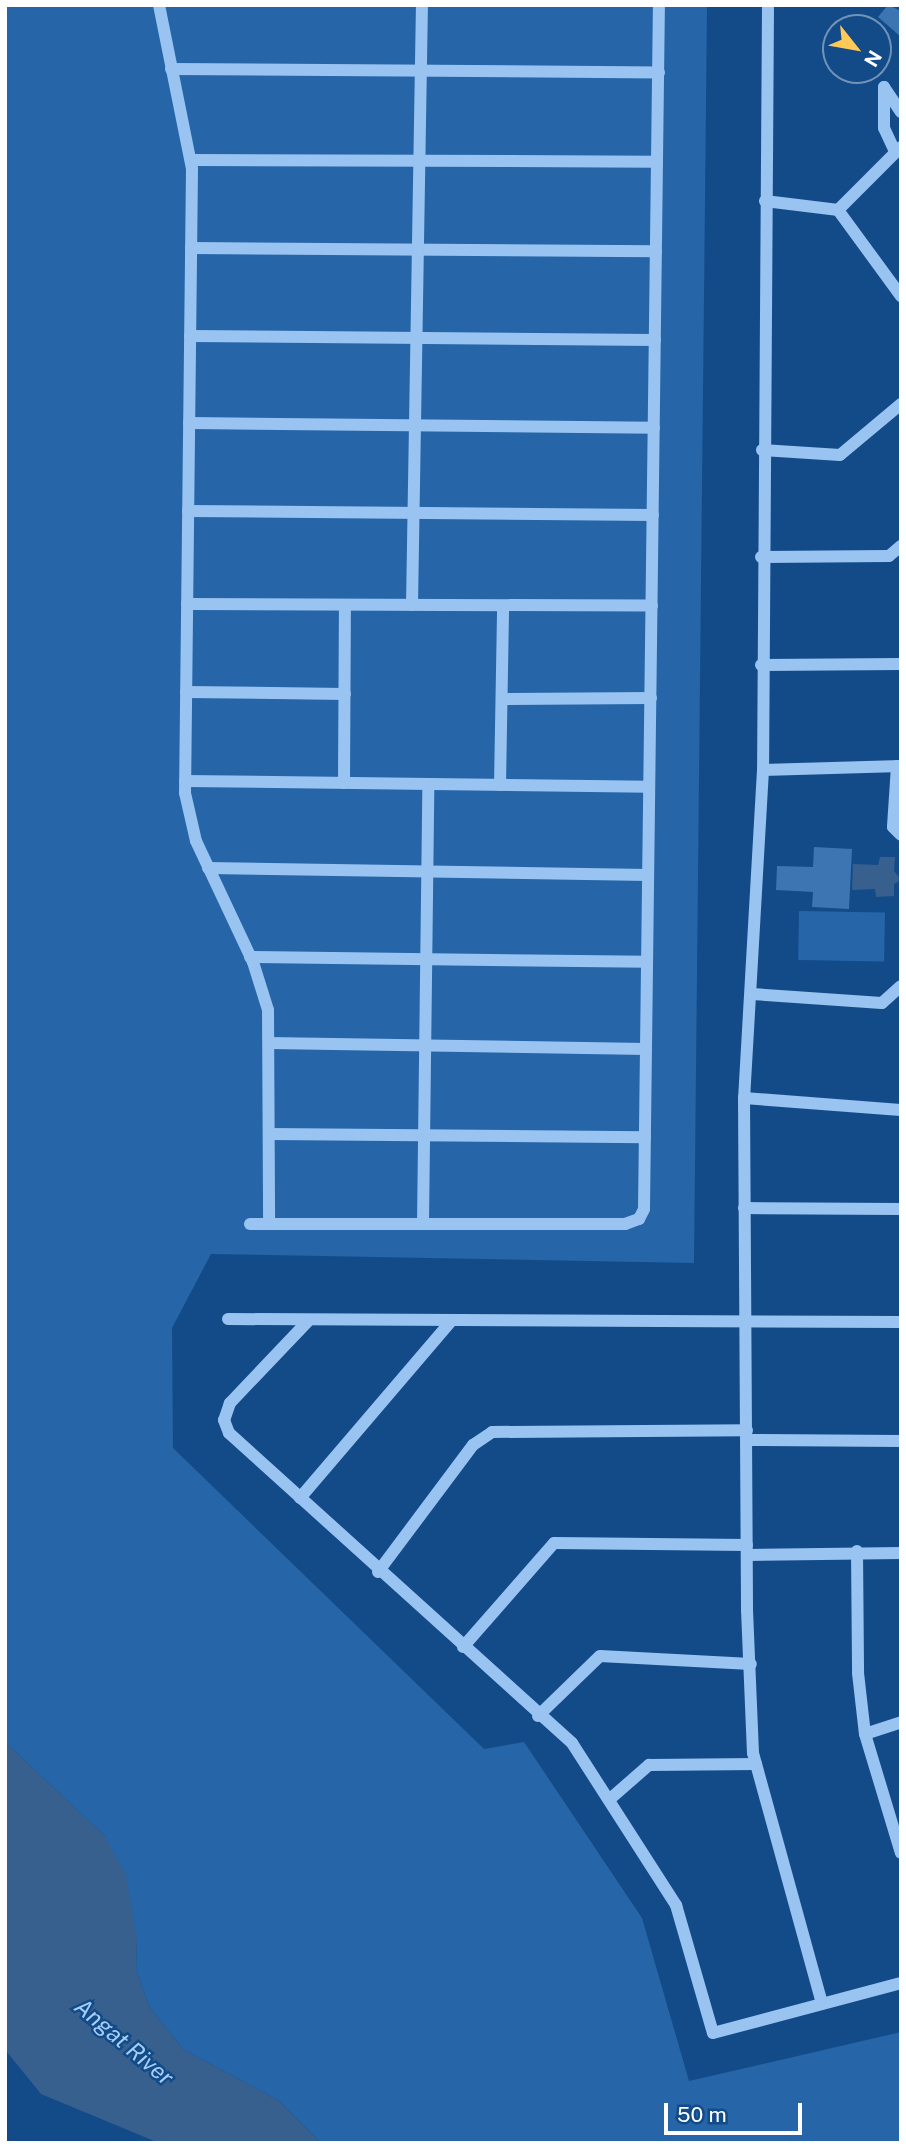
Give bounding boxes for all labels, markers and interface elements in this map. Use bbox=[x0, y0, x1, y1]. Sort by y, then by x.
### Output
north arrow bbox=[822, 14, 892, 84]
text: N bbox=[860, 47, 887, 71]
water label: Angat River bbox=[69, 1993, 179, 2091]
scale bar bbox=[668, 2088, 806, 2132]
text: 50 m bbox=[677, 2102, 727, 2127]

